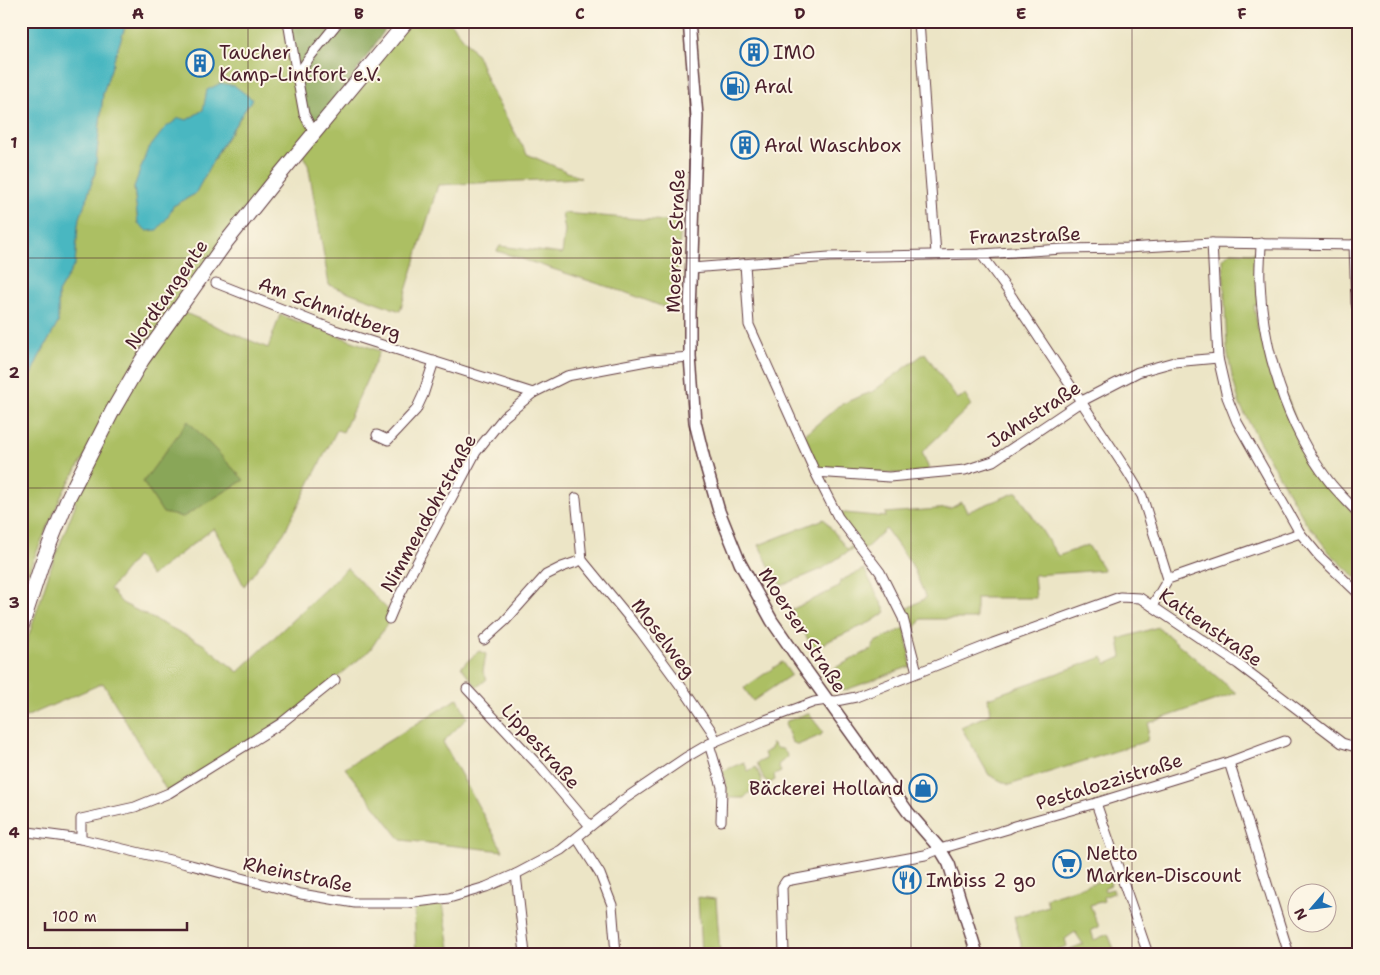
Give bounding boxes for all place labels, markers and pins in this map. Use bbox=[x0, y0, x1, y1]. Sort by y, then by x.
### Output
building icon: IMO bbox=[739, 37, 769, 67]
place label: Taucher Kamp-Lintfort e.V. bbox=[219, 40, 381, 87]
place label: IMO bbox=[773, 40, 815, 65]
building icon: Taucher Kamp-Lintfort e.V. bbox=[185, 48, 215, 78]
fuel station icon: Aral bbox=[720, 71, 750, 101]
place label: Aral bbox=[754, 74, 793, 99]
building icon: Aral Waschbox bbox=[730, 130, 760, 160]
place label: Aral Waschbox bbox=[764, 133, 901, 158]
shop icon: Bäckerei Holland bbox=[908, 773, 938, 803]
place label: Bäckerei Holland bbox=[749, 776, 904, 801]
place label: Netto Marken-Discount bbox=[1086, 841, 1242, 888]
supermarket icon: Netto Marken-Discount bbox=[1052, 849, 1082, 879]
restaurant icon: Imbiss 2 go bbox=[892, 865, 922, 895]
place label: Imbiss 2 go bbox=[926, 868, 1036, 893]

